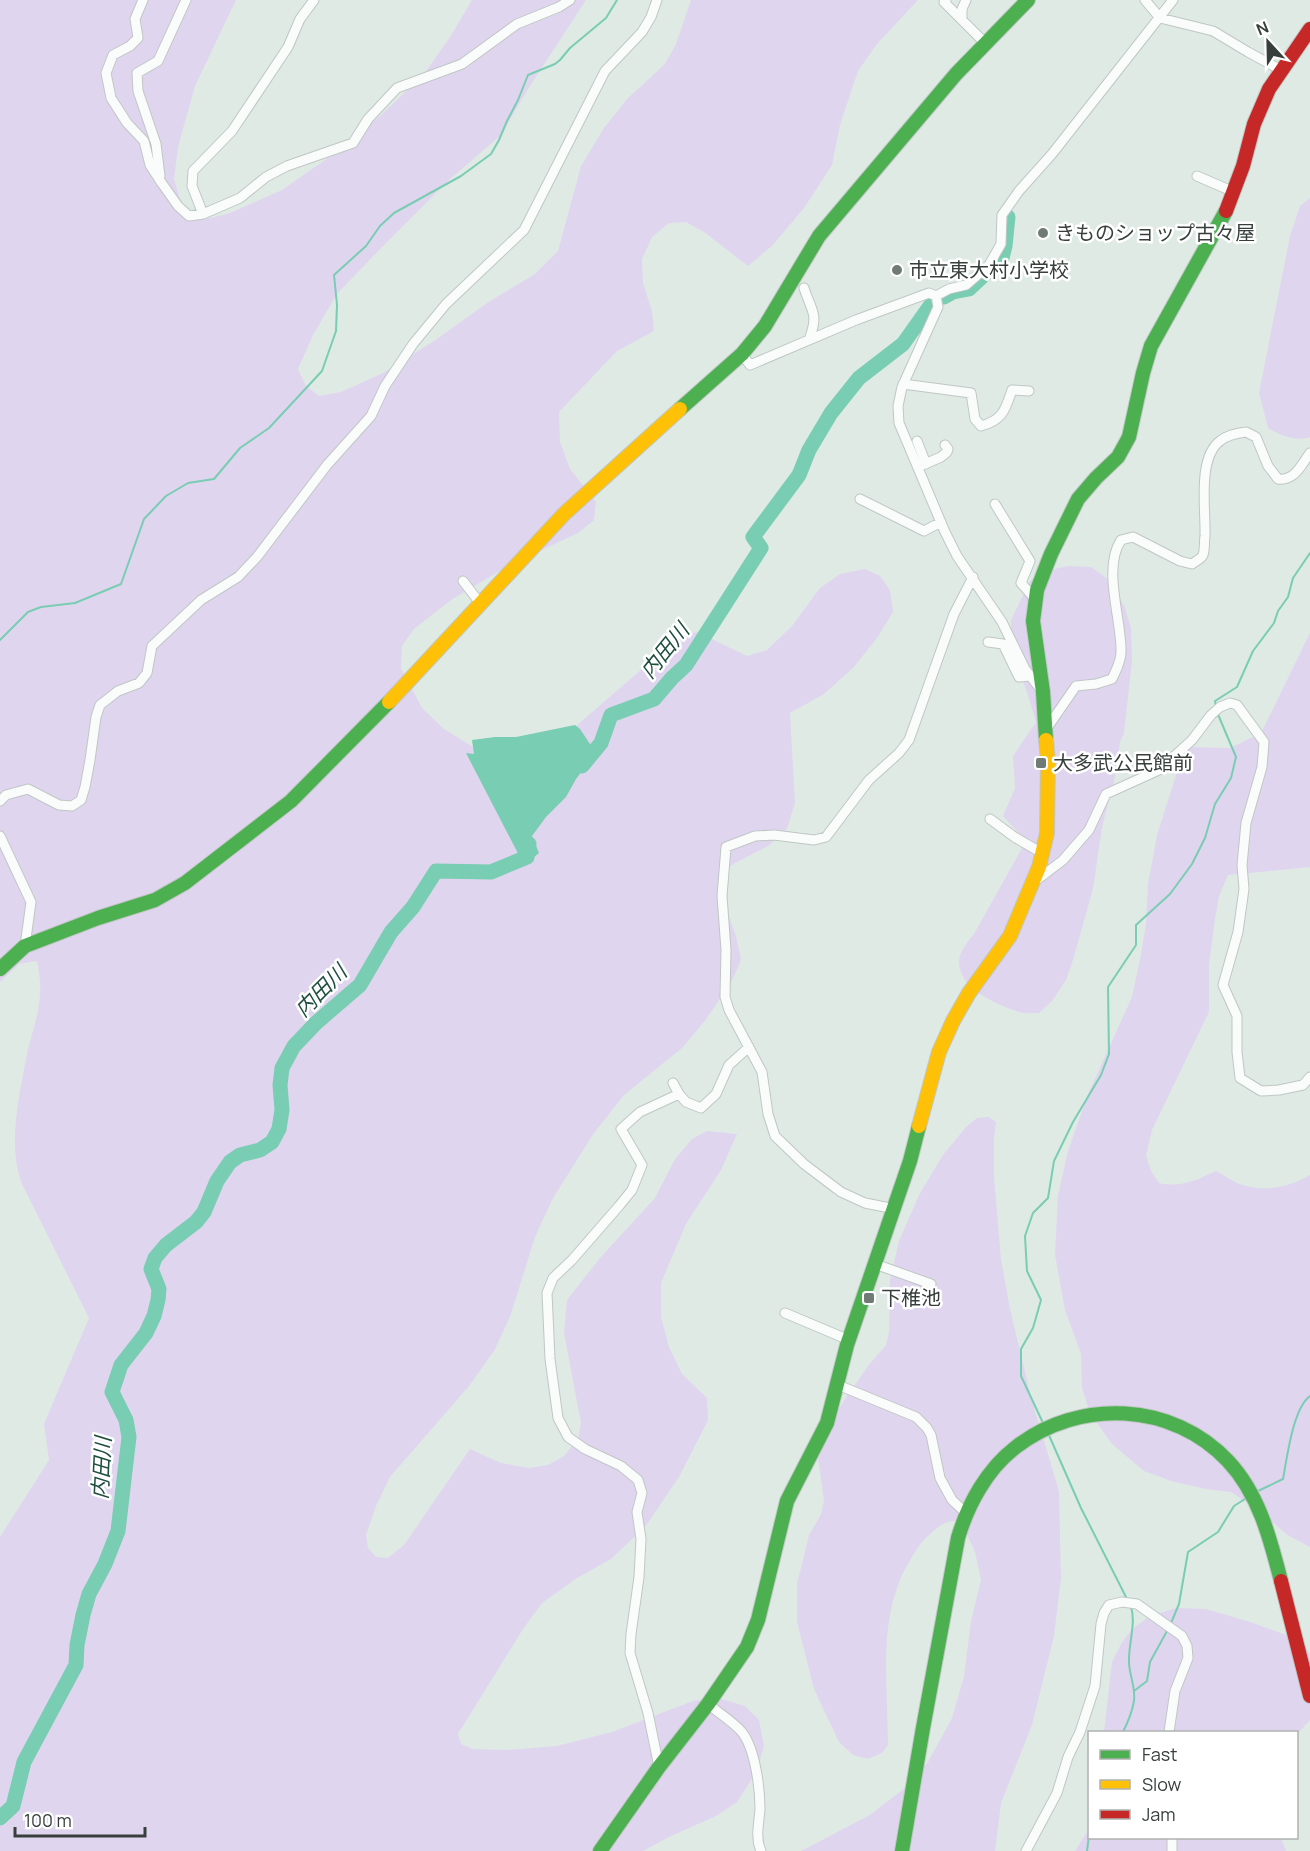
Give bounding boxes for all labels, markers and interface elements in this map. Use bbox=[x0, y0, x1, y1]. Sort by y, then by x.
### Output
north arrow bbox=[1238, 12, 1298, 72]
text: N bbox=[1253, 16, 1272, 40]
place label: きものショップ古々屋 bbox=[1055, 219, 1255, 246]
marker: きものショップ古々屋 bbox=[1036, 226, 1050, 240]
place label: 市立東大村小学校 bbox=[909, 256, 1069, 283]
marker: 市立東大村小学校 bbox=[890, 263, 904, 277]
water label: 内田川 bbox=[634, 616, 696, 684]
place label: 大多武公民館前 bbox=[1053, 749, 1193, 776]
marker: 大多武公民館前 bbox=[1034, 756, 1048, 770]
water label: 内田川 bbox=[288, 957, 354, 1022]
place label: 下椎池 bbox=[881, 1284, 941, 1311]
marker: 下椎池 bbox=[862, 1291, 876, 1305]
water label: 内田川 bbox=[85, 1434, 117, 1500]
legend bbox=[1088, 1731, 1298, 1839]
text: Fast bbox=[1142, 1742, 1177, 1766]
text: Slow bbox=[1142, 1772, 1182, 1796]
scale bar bbox=[15, 1800, 146, 1838]
text: Jam bbox=[1142, 1802, 1176, 1826]
text: 100 m bbox=[24, 1808, 72, 1832]

